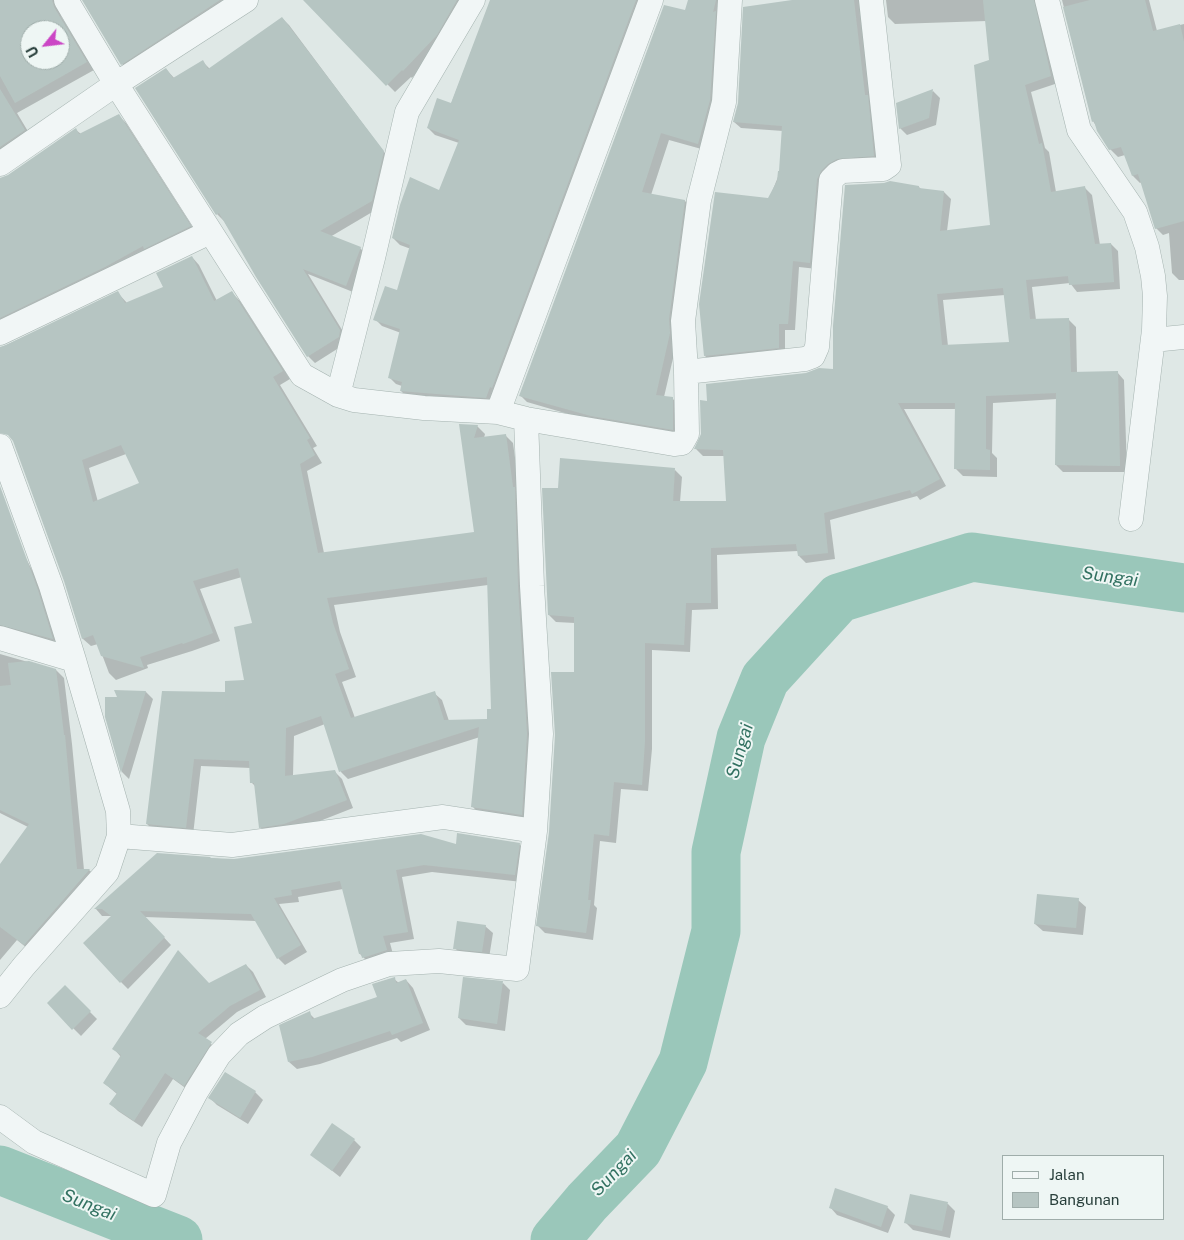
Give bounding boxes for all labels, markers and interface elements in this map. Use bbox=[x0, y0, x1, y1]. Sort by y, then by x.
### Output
north arrow bbox=[20, 20, 70, 70]
text: U bbox=[23, 43, 42, 60]
water label: Sungai bbox=[1081, 562, 1139, 592]
water label: Sungai bbox=[722, 721, 758, 781]
water label: Sungai bbox=[587, 1145, 641, 1201]
legend bbox=[1002, 1155, 1164, 1220]
text: Jalan bbox=[1049, 1166, 1085, 1183]
water label: Sungai bbox=[59, 1184, 119, 1226]
text: Bangunan bbox=[1049, 1191, 1120, 1208]

